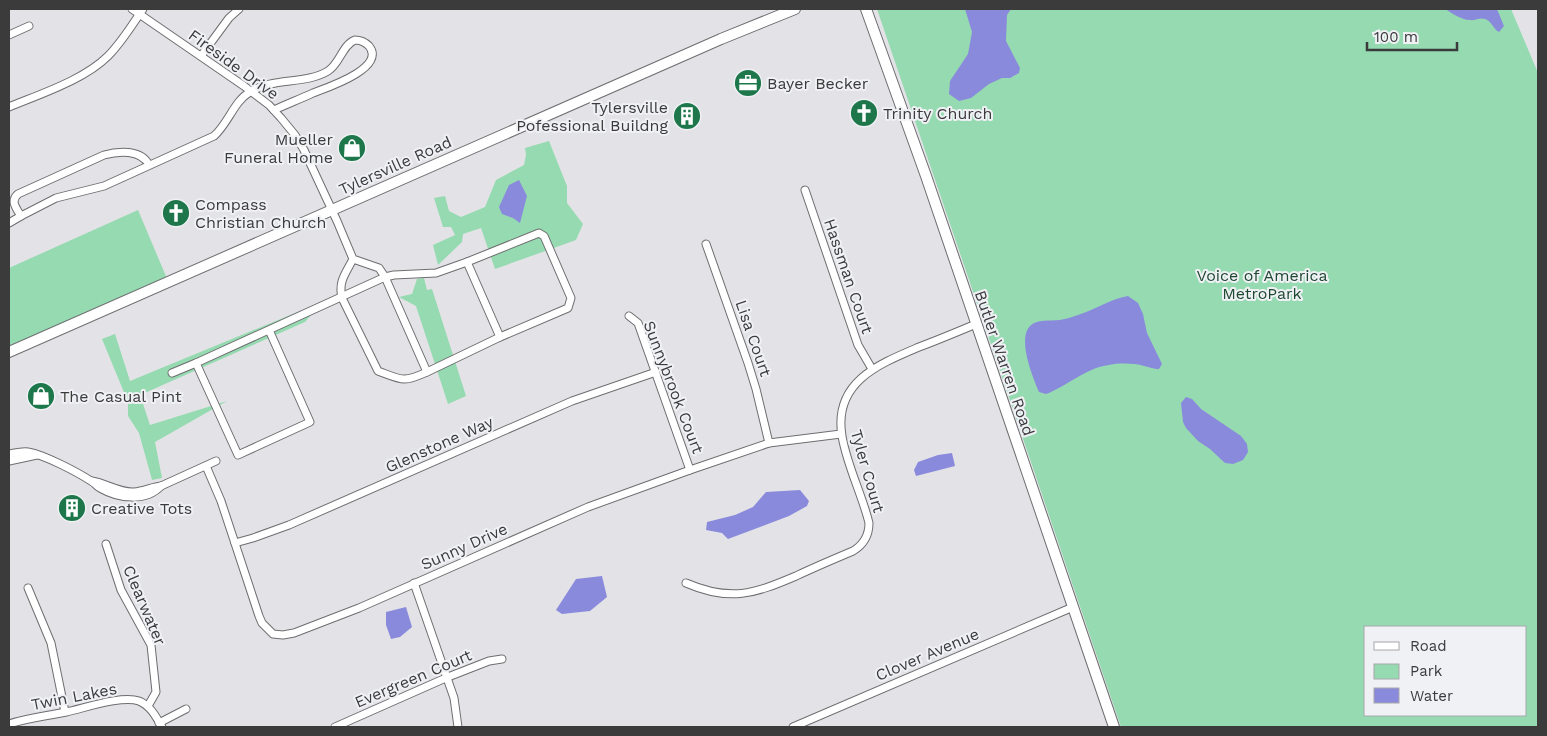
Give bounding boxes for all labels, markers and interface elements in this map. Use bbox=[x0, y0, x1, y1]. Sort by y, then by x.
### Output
scale bar bbox=[1367, 20, 1457, 52]
street label: Fireside Drive bbox=[185, 25, 282, 103]
text: 100 m bbox=[1374, 28, 1418, 46]
office icon: Bayer Becker bbox=[733, 68, 763, 98]
place label: Bayer Becker bbox=[767, 74, 869, 93]
place label: Tylersville Pofessional Buildng bbox=[516, 98, 668, 135]
church icon: Trinity Church bbox=[849, 98, 879, 128]
building icon: Tylersville Pofessional Buildng bbox=[672, 101, 702, 131]
place label: Trinity Church bbox=[883, 104, 992, 123]
place label: Mueller Funeral Home bbox=[224, 130, 333, 167]
street label: Tylersville Road bbox=[336, 132, 454, 199]
shop icon: Mueller Funeral Home bbox=[337, 133, 367, 163]
place label: Compass Christian Church bbox=[195, 195, 326, 232]
church icon: Compass Christian Church bbox=[161, 198, 191, 228]
street label: Hassman Court bbox=[820, 216, 877, 336]
park label: Voice of America MetroPark bbox=[1197, 266, 1327, 303]
street label: Butler Warren Road bbox=[971, 288, 1038, 438]
street label: Lisa Court bbox=[732, 297, 776, 379]
street label: Sunnybrook Court bbox=[639, 318, 708, 457]
shop icon: The Casual Pint bbox=[26, 381, 56, 411]
place label: The Casual Pint bbox=[60, 387, 182, 406]
street label: Glenstone Way bbox=[382, 412, 497, 477]
street label: Tyler Court bbox=[847, 427, 889, 515]
building icon: Creative Tots bbox=[57, 493, 87, 523]
place label: Creative Tots bbox=[91, 499, 192, 518]
street label: Sunny Drive bbox=[418, 519, 510, 574]
street label: Clearwater bbox=[119, 562, 170, 649]
street label: Clover Avenue bbox=[873, 624, 982, 685]
legend bbox=[1364, 626, 1527, 716]
text: Road bbox=[1410, 637, 1447, 655]
street label: Evergreen Court bbox=[352, 645, 475, 712]
text: Park bbox=[1410, 662, 1443, 680]
street label: Twin Lakes bbox=[30, 679, 118, 714]
text: Water bbox=[1410, 687, 1453, 705]

